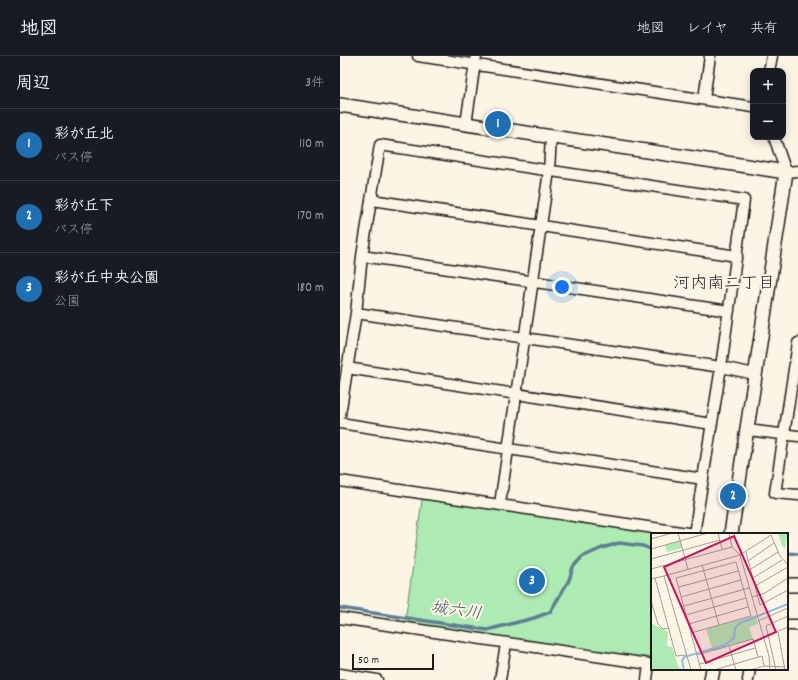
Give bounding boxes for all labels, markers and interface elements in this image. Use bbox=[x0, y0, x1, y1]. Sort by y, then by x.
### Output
text: 地図 bbox=[20, 17, 58, 44]
text: 地図 bbox=[637, 19, 665, 39]
text: レイヤ bbox=[687, 19, 728, 39]
text: 共有 bbox=[750, 19, 778, 39]
map controls bbox=[750, 68, 786, 140]
button: + bbox=[750, 68, 786, 104]
text: 周辺 bbox=[16, 73, 50, 97]
text: 3件 bbox=[305, 74, 324, 93]
button: − bbox=[750, 104, 786, 140]
pin: 1 bbox=[485, 109, 511, 139]
text: 彩が丘北 bbox=[54, 124, 114, 146]
text: 1 bbox=[28, 135, 30, 154]
text: 110 m bbox=[299, 135, 324, 154]
text: バス停 bbox=[54, 149, 93, 168]
text: 彩が丘下 bbox=[54, 196, 114, 218]
text: 2 bbox=[26, 207, 32, 226]
text: 170 m bbox=[297, 207, 324, 226]
text: バス停 bbox=[54, 221, 93, 240]
text: 彩が丘中央公園 bbox=[54, 268, 159, 290]
district label: 河内南二丁目 bbox=[673, 273, 775, 297]
your location bbox=[552, 277, 572, 297]
text: 3 bbox=[26, 279, 32, 298]
text: 180 m bbox=[297, 279, 324, 298]
text: 公園 bbox=[54, 293, 80, 312]
pin: 2 bbox=[720, 481, 746, 511]
inset map bbox=[651, 533, 788, 670]
pin: 3 bbox=[519, 566, 545, 596]
water label: 城六川 bbox=[429, 597, 483, 627]
scale bar bbox=[352, 652, 434, 671]
text: 50 m bbox=[358, 653, 379, 669]

